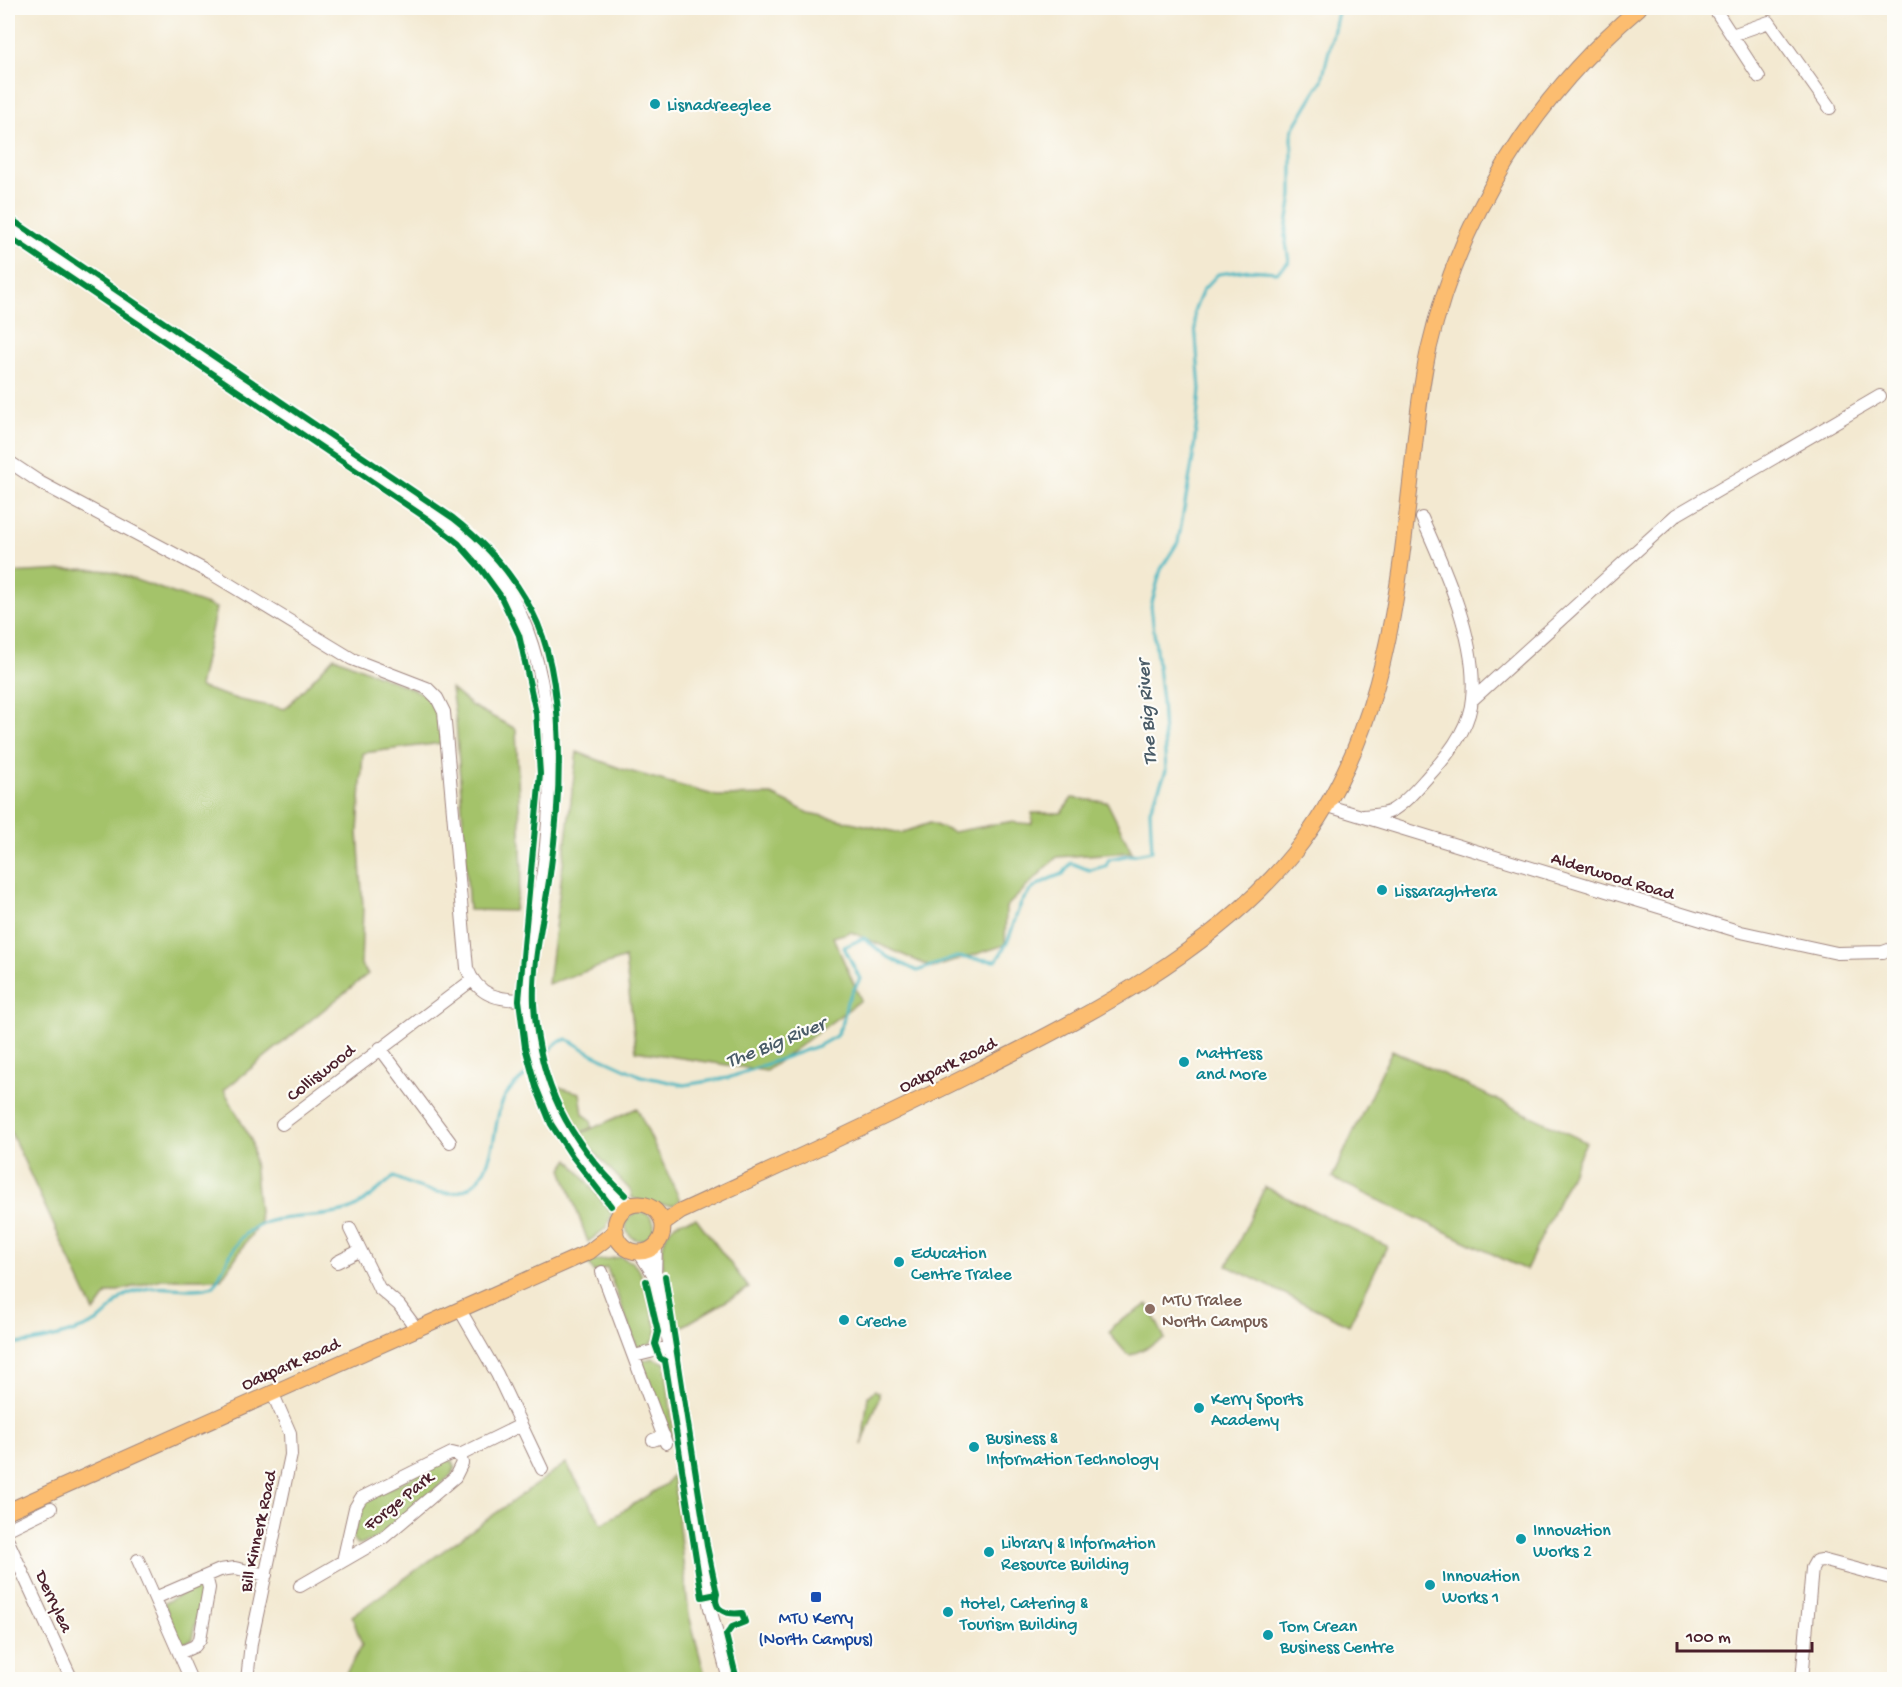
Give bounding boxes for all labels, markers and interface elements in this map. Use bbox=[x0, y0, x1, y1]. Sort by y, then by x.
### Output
place label: Lisnadreeglee bbox=[667, 96, 772, 117]
marker: Lisnadreeglee bbox=[648, 97, 662, 111]
water label: The Big River bbox=[1133, 656, 1164, 766]
street label: Alderwood Road bbox=[1548, 849, 1678, 907]
place label: Lissaraghtera bbox=[1394, 882, 1498, 903]
marker: Lissaraghtera bbox=[1375, 883, 1389, 897]
water label: The Big River bbox=[723, 1012, 833, 1075]
street label: Oakpark Road bbox=[896, 1033, 1001, 1099]
street label: Colliswood bbox=[283, 1040, 361, 1107]
place label: Mattress and More bbox=[1196, 1044, 1268, 1086]
marker: Mattress and More bbox=[1177, 1055, 1191, 1069]
place label: Education Centre Tralee bbox=[911, 1244, 1012, 1286]
marker: Education Centre Tralee bbox=[892, 1255, 906, 1269]
place label: MTU Tralee North Campus bbox=[1162, 1291, 1269, 1333]
marker: MTU Tralee North Campus bbox=[1143, 1302, 1157, 1316]
place label: Creche bbox=[856, 1312, 907, 1333]
marker: Creche bbox=[837, 1313, 851, 1327]
street label: Oakpark Road bbox=[238, 1334, 345, 1396]
place label: Kerry Sports Academy bbox=[1211, 1390, 1304, 1432]
marker: Kerry Sports Academy bbox=[1192, 1401, 1206, 1415]
place label: Business & Information Technology bbox=[985, 1429, 1159, 1471]
marker: Business & Information Technology bbox=[967, 1440, 981, 1454]
street label: Forge Park bbox=[360, 1466, 440, 1537]
street label: Bill Kinnerk Road bbox=[236, 1468, 283, 1595]
place label: Innovation Works 2 bbox=[1533, 1521, 1611, 1563]
marker: Innovation Works 2 bbox=[1514, 1532, 1528, 1546]
place label: Library & Information Resource Building bbox=[1001, 1534, 1156, 1576]
marker: Library & Information Resource Building bbox=[982, 1545, 996, 1559]
street label: Derrylea bbox=[29, 1567, 77, 1637]
place label: Innovation Works 1 bbox=[1442, 1567, 1520, 1609]
marker: Innovation Works 1 bbox=[1423, 1578, 1437, 1592]
marker: MTU Kerry (North Campus) bbox=[809, 1590, 823, 1604]
place label: Hotel, Catering & Tourism Building bbox=[959, 1594, 1089, 1636]
marker: Hotel, Catering & Tourism Building bbox=[941, 1605, 955, 1619]
place label: MTU Kerry (North Campus) bbox=[758, 1609, 874, 1651]
scale bar bbox=[1677, 1615, 1812, 1653]
place label: Tom Crean Business Centre bbox=[1279, 1617, 1395, 1659]
marker: Tom Crean Business Centre bbox=[1261, 1628, 1275, 1642]
text: 100 m bbox=[1685, 1628, 1731, 1649]

